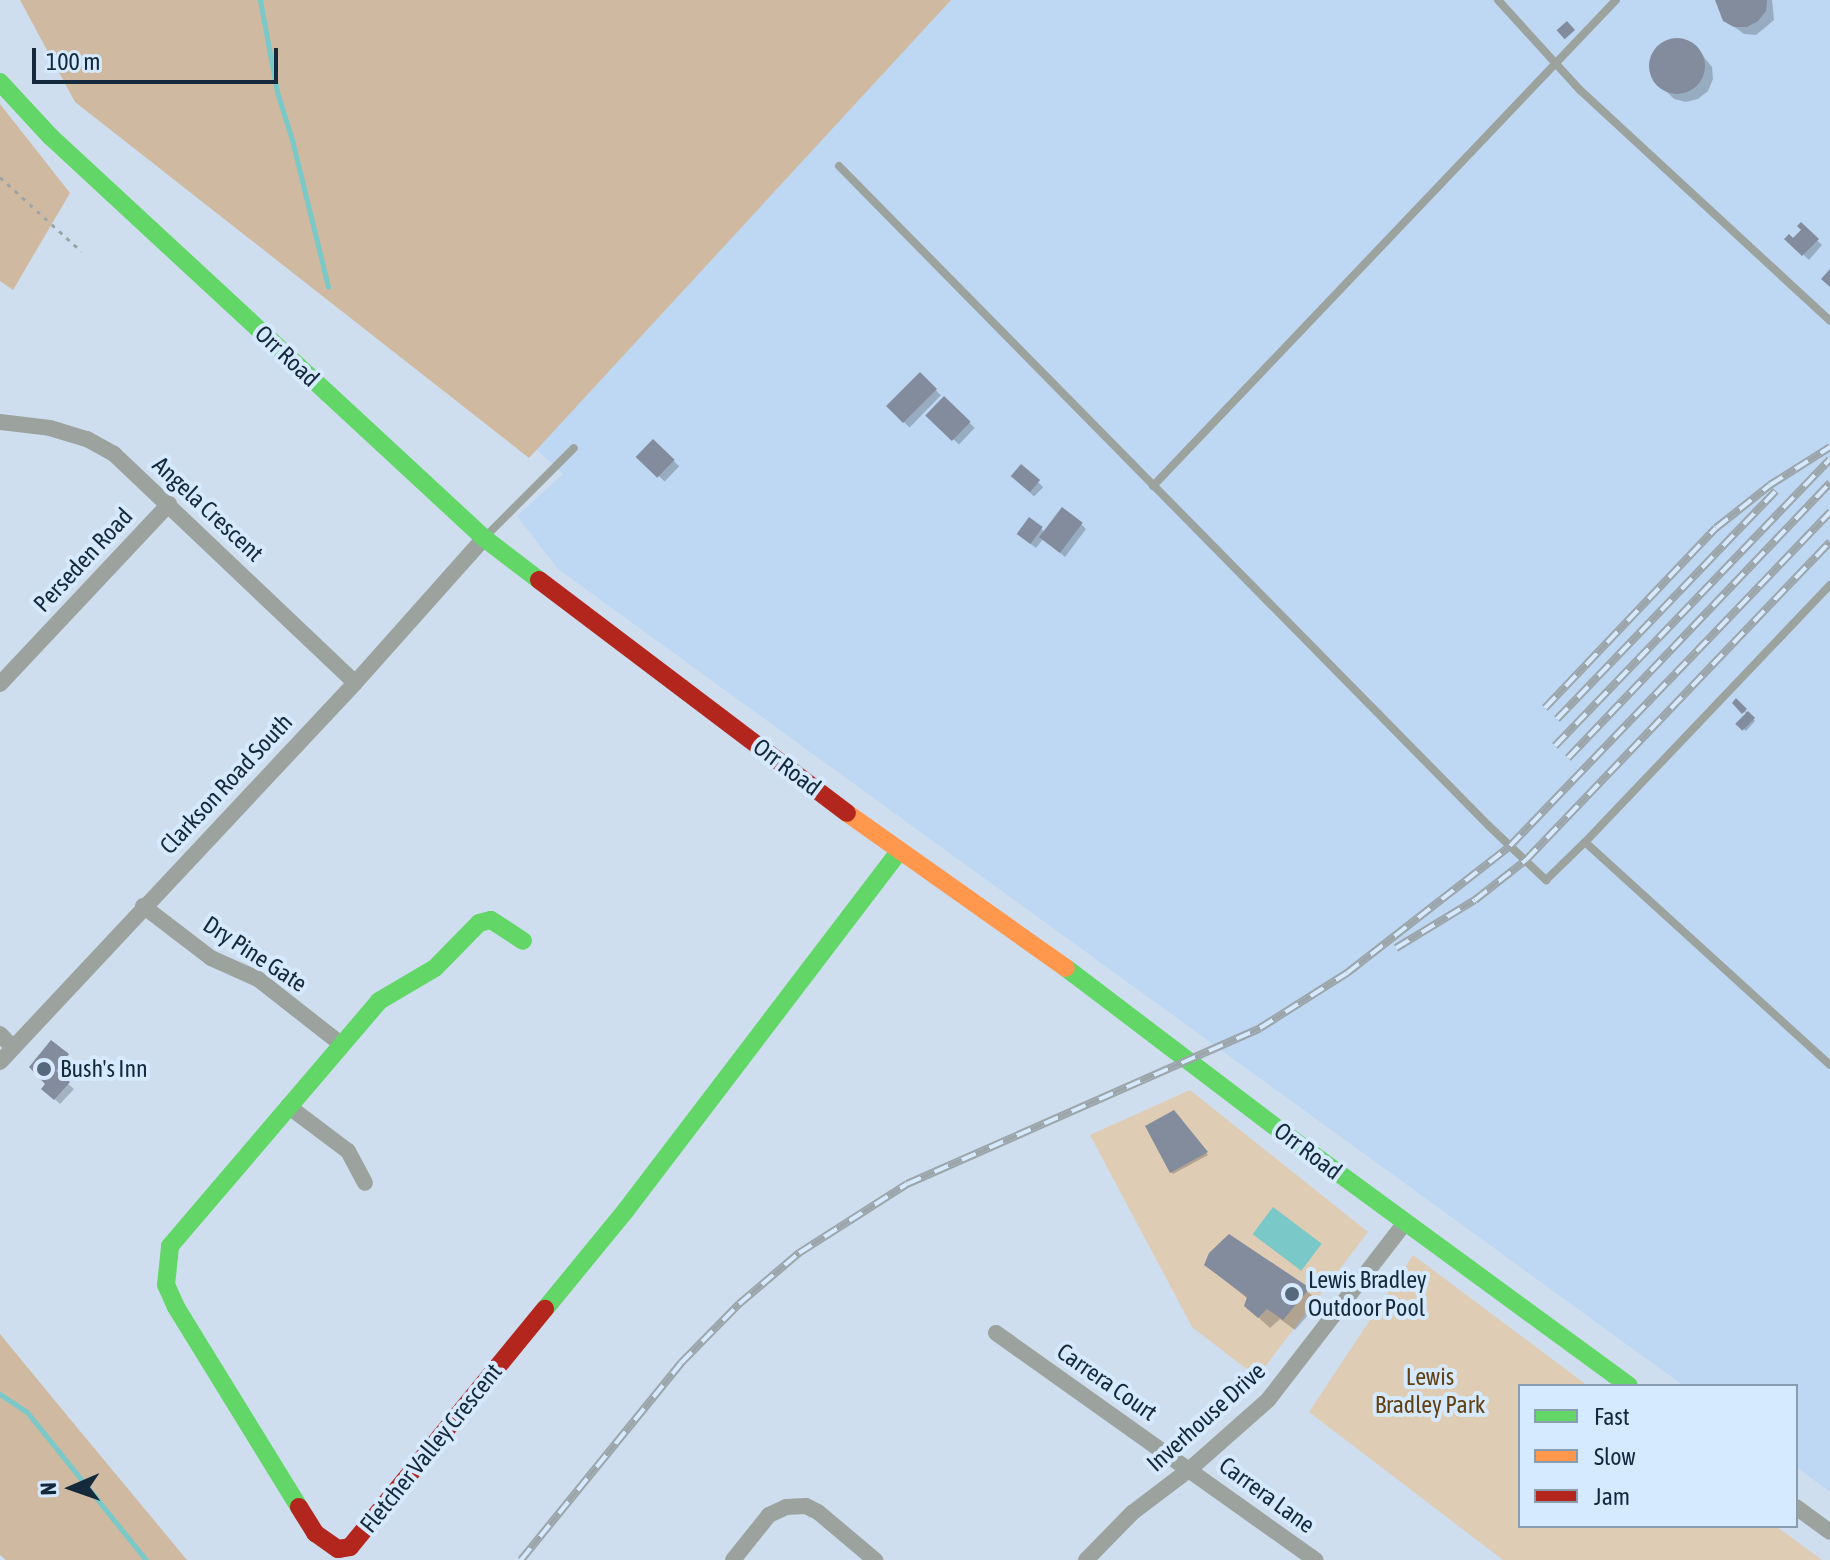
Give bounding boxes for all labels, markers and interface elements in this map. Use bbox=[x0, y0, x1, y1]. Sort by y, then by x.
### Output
scale bar bbox=[36, 32, 282, 82]
text: 100 m bbox=[46, 48, 100, 75]
street label: Orr Road bbox=[249, 319, 325, 393]
street label: Angela Crescent bbox=[147, 451, 269, 567]
street label: Perseden Road bbox=[28, 502, 138, 618]
street label: Clarkson Road South bbox=[154, 708, 298, 860]
street label: Orr Road bbox=[747, 732, 827, 802]
street label: Dry Pine Gate bbox=[198, 910, 312, 998]
place label: Bush's Inn bbox=[60, 1055, 148, 1083]
marker: Bush's Inn bbox=[35, 1060, 53, 1078]
street label: Orr Road bbox=[1268, 1116, 1348, 1186]
place label: Lewis Bradley Outdoor Pool bbox=[1308, 1266, 1427, 1322]
marker: Lewis Bradley Outdoor Pool bbox=[1283, 1285, 1301, 1303]
street label: Carrera Court bbox=[1051, 1337, 1163, 1427]
street label: Inverhouse Drive bbox=[1141, 1356, 1271, 1478]
street label: Fletcher Valley Crescent bbox=[354, 1358, 508, 1538]
park label: Lewis Bradley Park bbox=[1375, 1363, 1485, 1419]
legend bbox=[1518, 1384, 1798, 1528]
text: Fast bbox=[1594, 1403, 1630, 1430]
text: Slow bbox=[1594, 1443, 1636, 1470]
north arrow bbox=[32, 1448, 112, 1528]
street label: Carrera Lane bbox=[1214, 1451, 1320, 1539]
text: N bbox=[35, 1482, 61, 1496]
text: Jam bbox=[1594, 1483, 1630, 1510]

